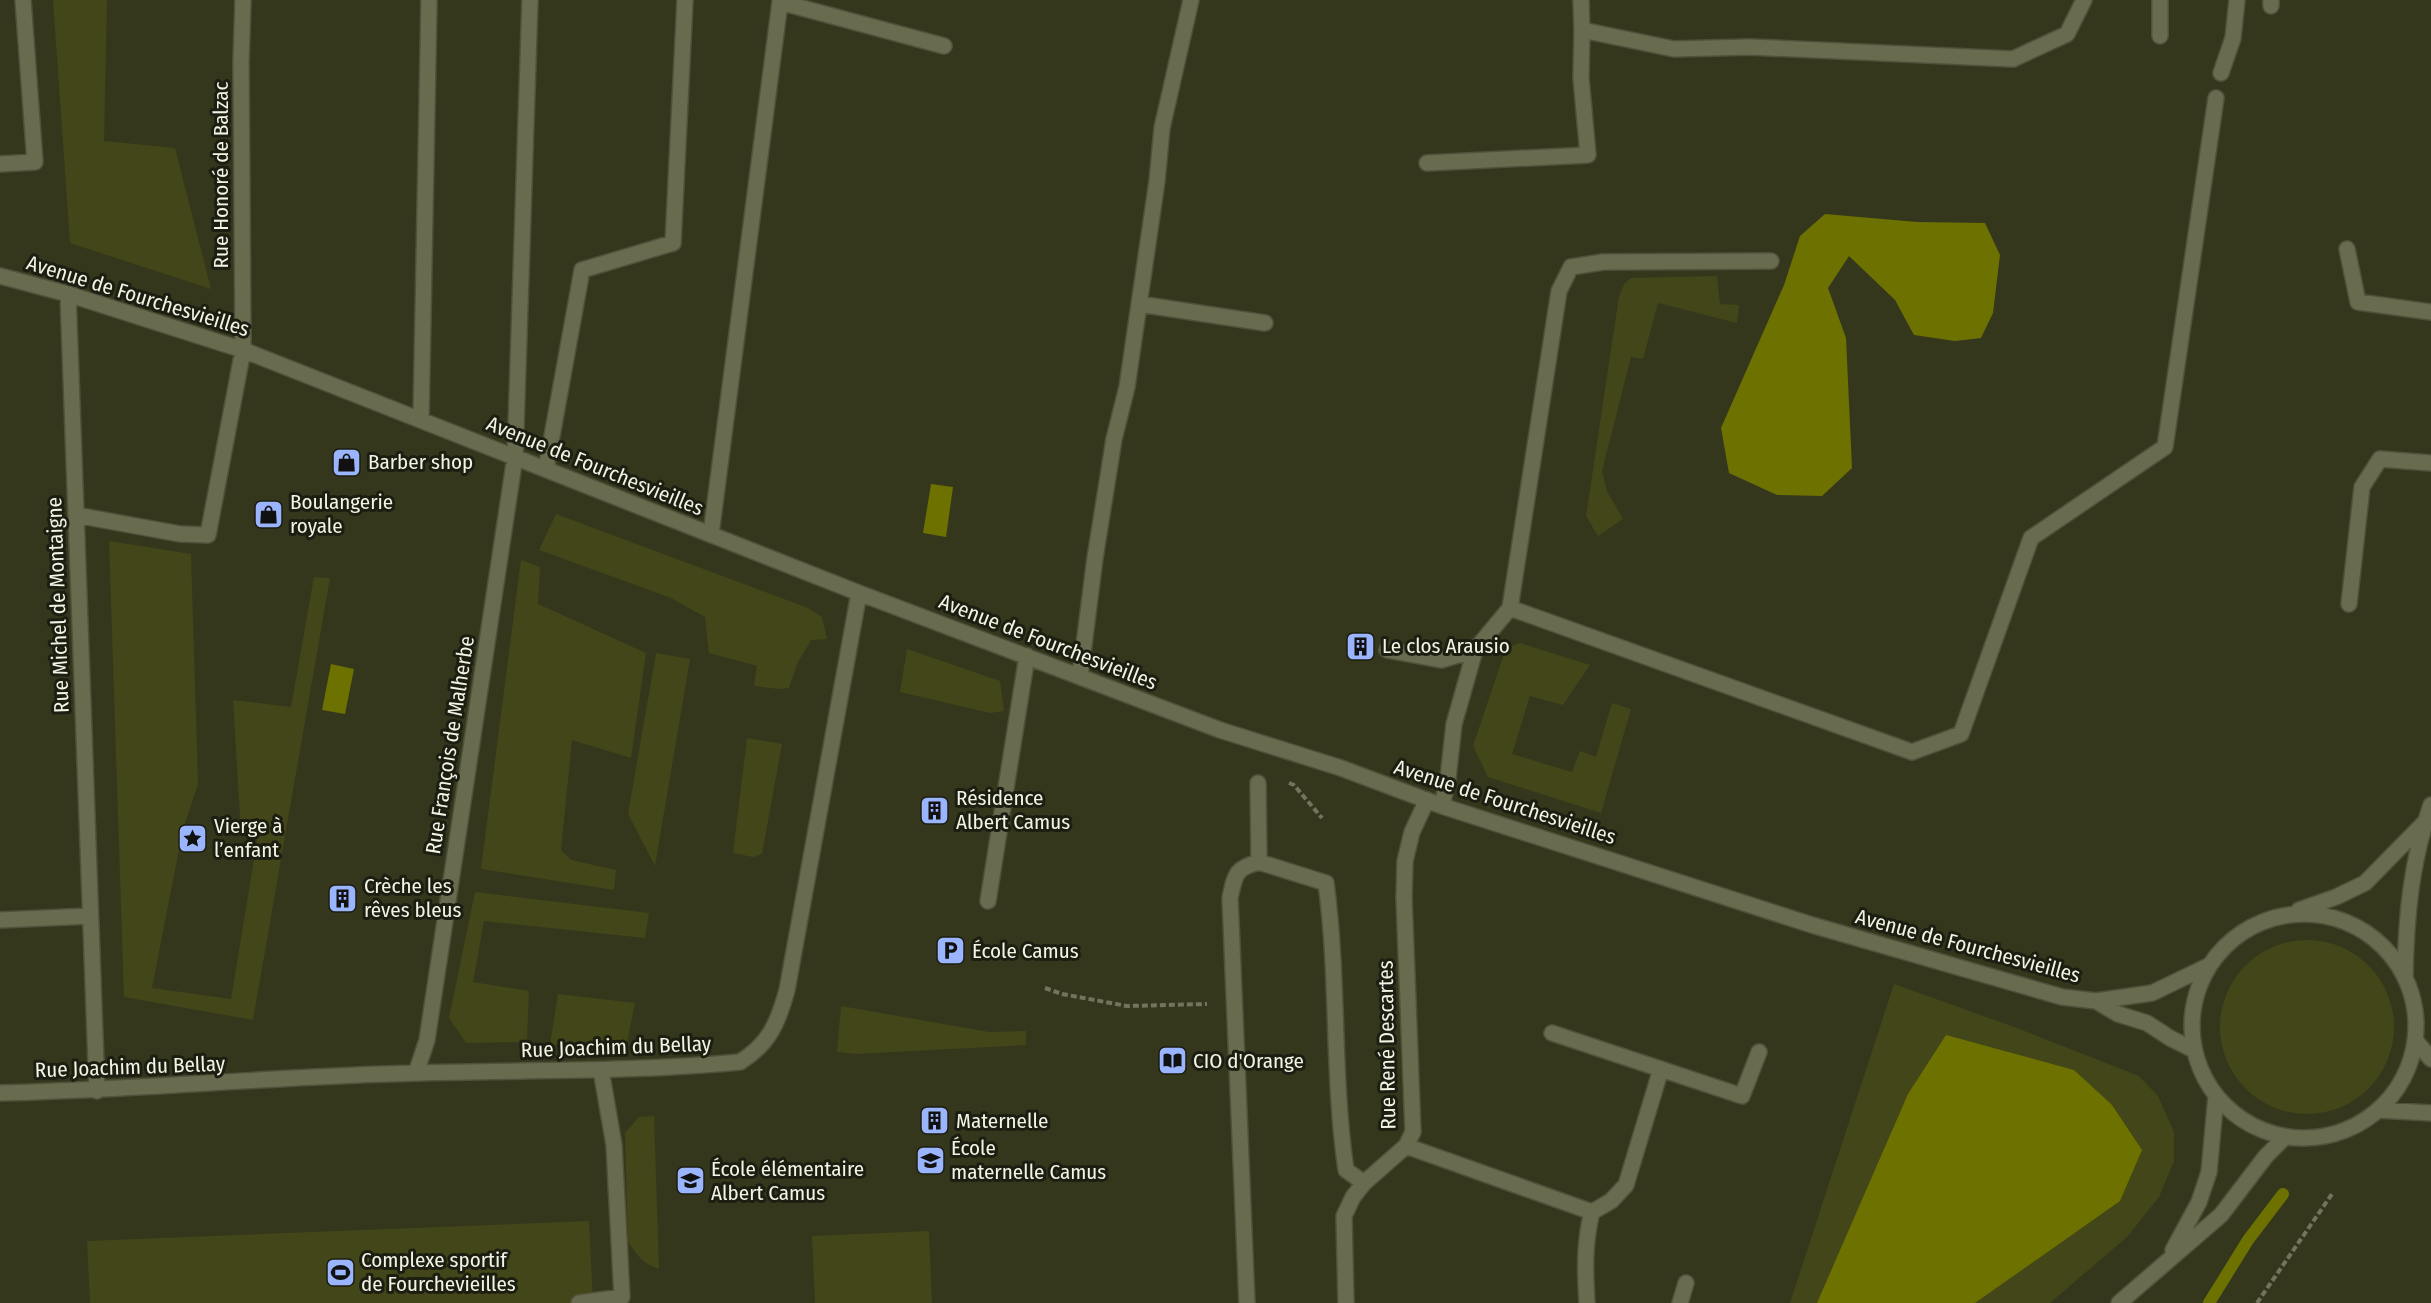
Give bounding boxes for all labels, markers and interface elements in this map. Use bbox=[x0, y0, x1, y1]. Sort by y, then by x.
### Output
street label: Rue Honoré de Balzac bbox=[208, 82, 234, 268]
street label: Avenue de Fourchesvieilles bbox=[23, 250, 253, 342]
street label: Avenue de Fourchesvieilles bbox=[483, 411, 707, 521]
shop icon: Barber shop bbox=[331, 446, 363, 478]
place label: Barber shop bbox=[368, 449, 473, 475]
place label: Boulangerie royale bbox=[290, 489, 393, 539]
street label: Rue Michel de Montaigne bbox=[41, 497, 75, 713]
shop icon: Boulangerie royale bbox=[253, 498, 285, 530]
street label: Avenue de Fourchesvieilles bbox=[935, 588, 1161, 696]
building icon: Le clos Arausio bbox=[1345, 630, 1377, 662]
place label: Le clos Arausio bbox=[1382, 633, 1510, 659]
street label: Rue François de Malherbe bbox=[420, 634, 480, 856]
street label: Avenue de Fourchesvieilles bbox=[1391, 754, 1619, 850]
place label: Résidence Albert Camus bbox=[956, 785, 1070, 835]
building icon: Résidence Albert Camus bbox=[919, 794, 951, 826]
place label: Vierge à l’enfant bbox=[214, 813, 283, 863]
place icon: Vierge à l’enfant bbox=[177, 822, 209, 854]
place label: Crèche les rêves bleus bbox=[364, 873, 462, 923]
building icon: Crèche les rêves bleus bbox=[327, 882, 359, 914]
street label: Avenue de Fourchesvieilles bbox=[1853, 903, 2083, 989]
parking icon: École Camus bbox=[935, 935, 967, 967]
place label: École Camus bbox=[972, 938, 1079, 964]
street label: Rue René Descartes bbox=[1373, 960, 1401, 1130]
street label: Rue Joachim du Bellay bbox=[520, 1031, 712, 1063]
library icon: CIO d'Orange bbox=[1156, 1045, 1188, 1077]
place label: CIO d'Orange bbox=[1193, 1048, 1304, 1074]
street label: Rue Joachim du Bellay bbox=[34, 1051, 226, 1083]
building icon: Maternelle bbox=[919, 1105, 951, 1137]
place label: Maternelle bbox=[956, 1108, 1048, 1134]
place label: École maternelle Camus bbox=[951, 1135, 1106, 1185]
school or university icon: École maternelle Camus bbox=[914, 1144, 946, 1176]
place label: École élémentaire Albert Camus bbox=[711, 1156, 864, 1206]
school or university icon: École élémentaire Albert Camus bbox=[674, 1165, 706, 1197]
place label: Complexe sportif de Fourchevieilles bbox=[361, 1247, 516, 1297]
sports icon: Complexe sportif de Fourchevieilles bbox=[324, 1256, 356, 1288]

